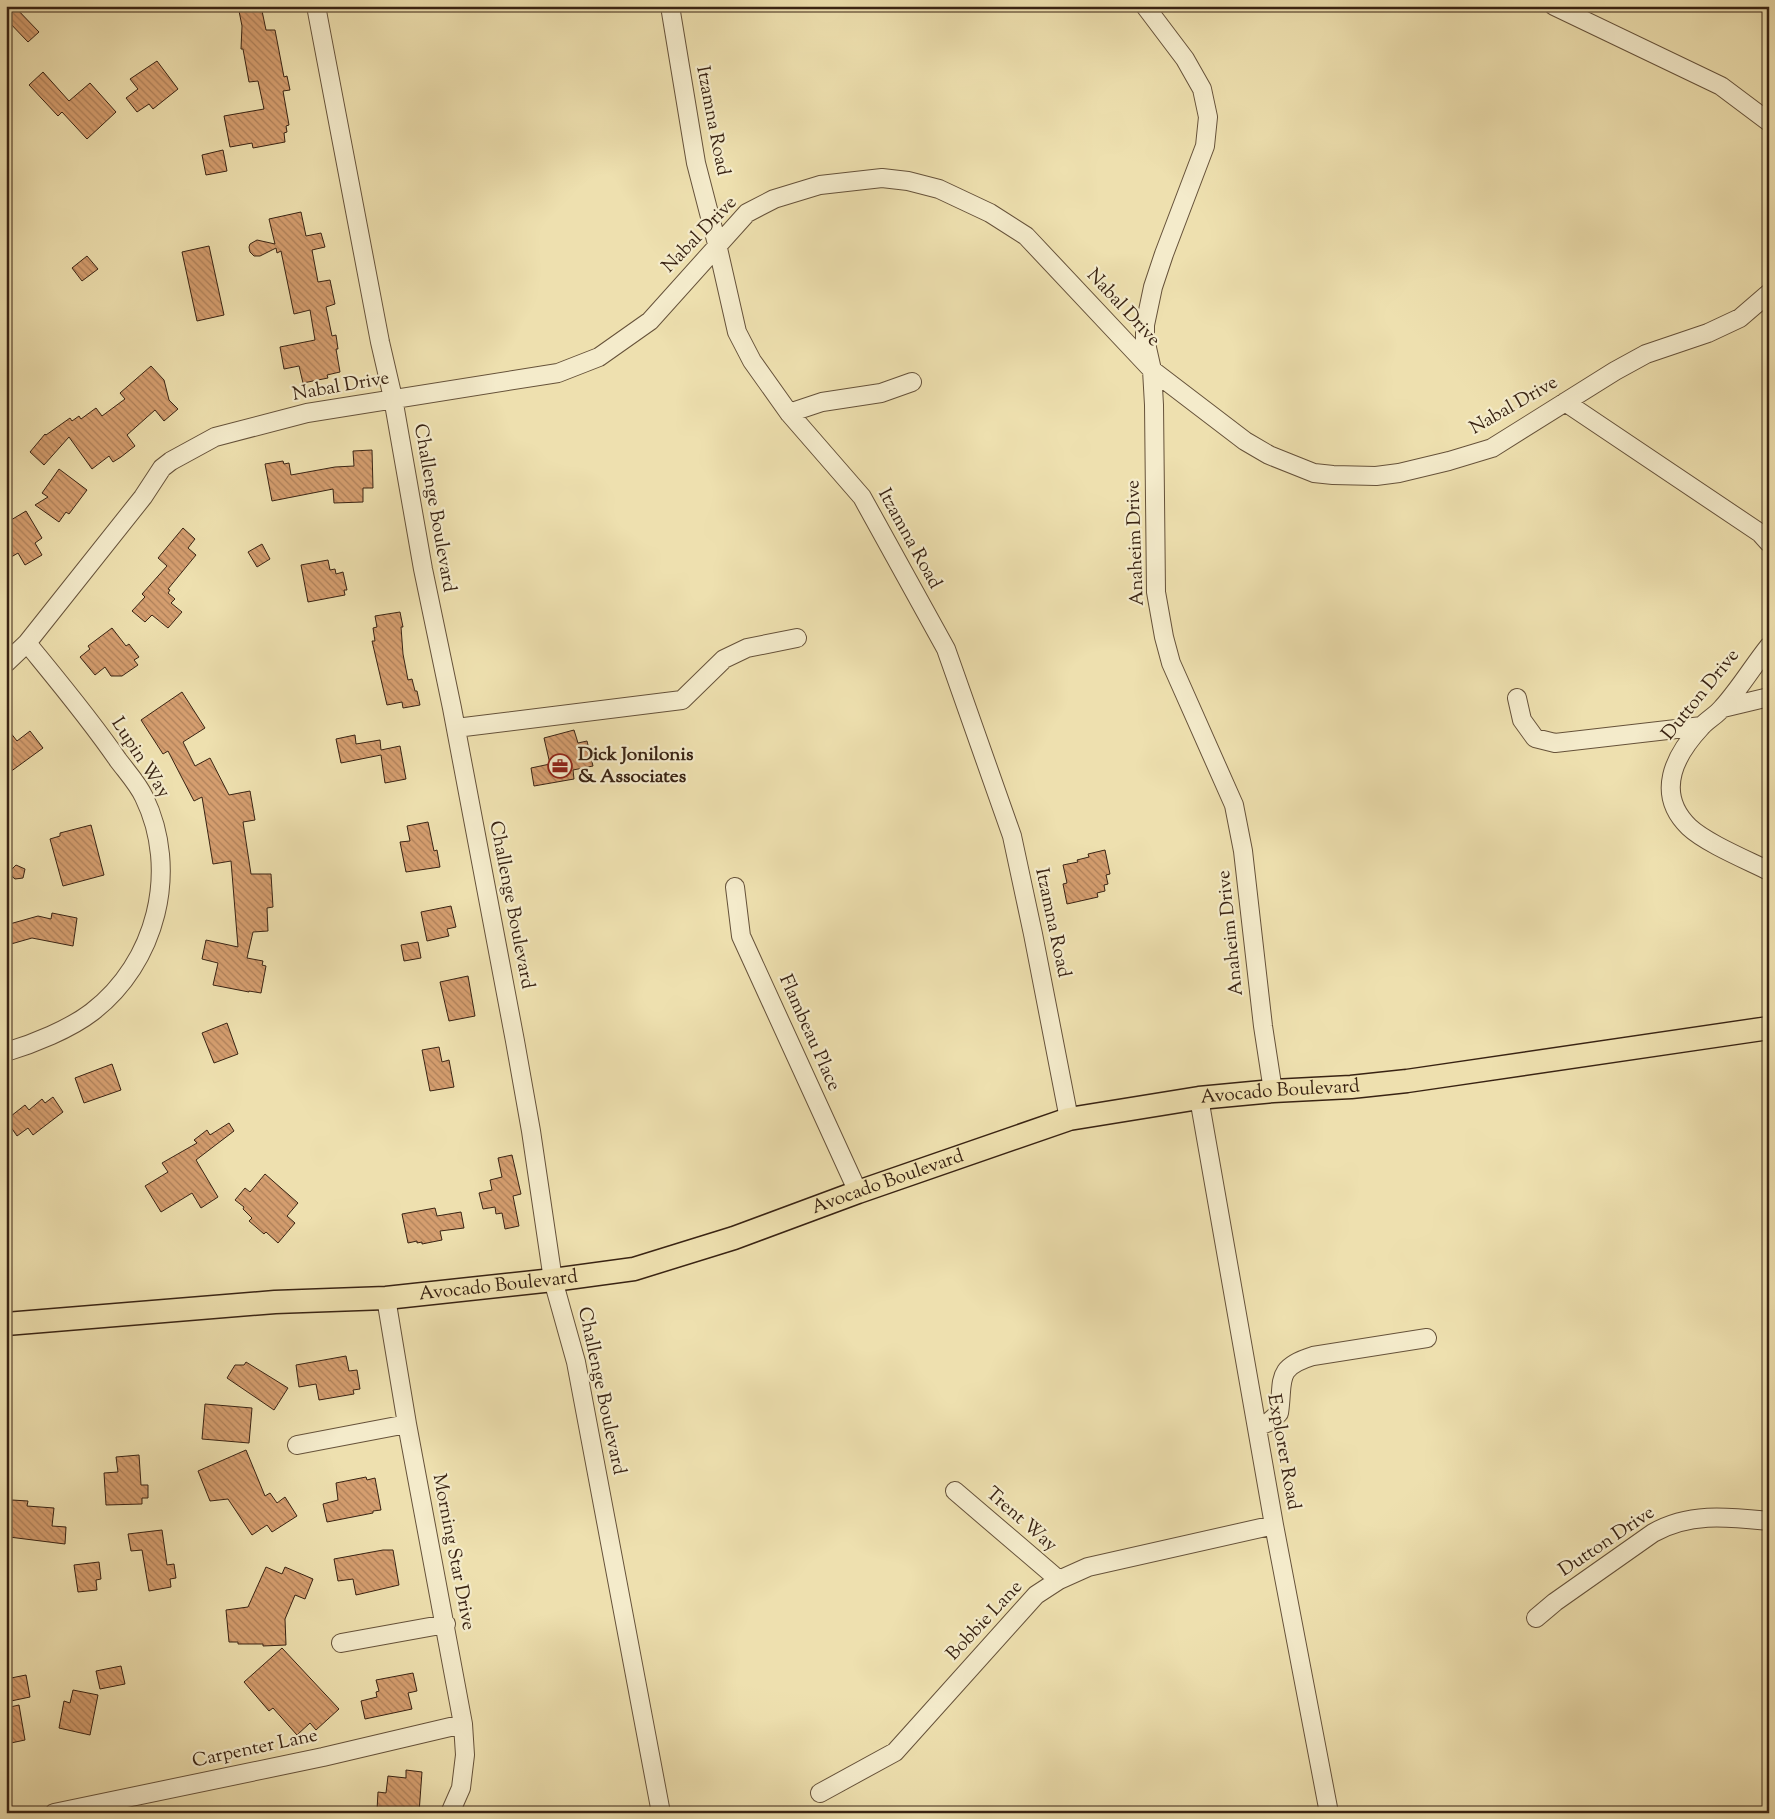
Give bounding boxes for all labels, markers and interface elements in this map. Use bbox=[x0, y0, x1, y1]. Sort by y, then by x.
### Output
street label: Itzamna Road bbox=[688, 64, 736, 178]
street label: Nabal Drive bbox=[656, 190, 744, 280]
street label: Nabal Drive bbox=[1080, 263, 1166, 353]
street label: Nabal Drive bbox=[290, 365, 392, 409]
street label: Nabal Drive bbox=[1465, 370, 1563, 442]
street label: Challenge Boulevard bbox=[406, 422, 462, 595]
street label: Anaheim Drive bbox=[1120, 479, 1152, 606]
street label: Itzamna Road bbox=[870, 484, 948, 594]
street label: Dutton Drive bbox=[1656, 644, 1746, 746]
street label: Lupin Way bbox=[104, 712, 177, 804]
place label: Dick Jonilonis & Associates bbox=[578, 742, 694, 791]
office icon: Dick Jonilonis & Associates bbox=[547, 753, 573, 779]
street label: Challenge Boulevard bbox=[481, 819, 541, 992]
street label: Itzamna Road bbox=[1027, 866, 1077, 980]
street label: Anaheim Drive bbox=[1211, 869, 1251, 997]
street label: Flambeau Place bbox=[771, 971, 847, 1096]
street label: Avocado Boulevard bbox=[1199, 1073, 1361, 1111]
street label: Avocado Boulevard bbox=[808, 1143, 968, 1222]
street label: Avocado Boulevard bbox=[418, 1263, 580, 1308]
street label: Challenge Boulevard bbox=[570, 1305, 632, 1478]
street label: Explorer Road bbox=[1260, 1392, 1307, 1512]
street label: Morning Star Drive bbox=[425, 1471, 481, 1633]
street label: Trent Way bbox=[979, 1481, 1063, 1559]
street label: Dutton Drive bbox=[1554, 1500, 1660, 1584]
street label: Bobbie Lane bbox=[941, 1575, 1029, 1667]
street label: Carpenter Lane bbox=[190, 1722, 320, 1775]

